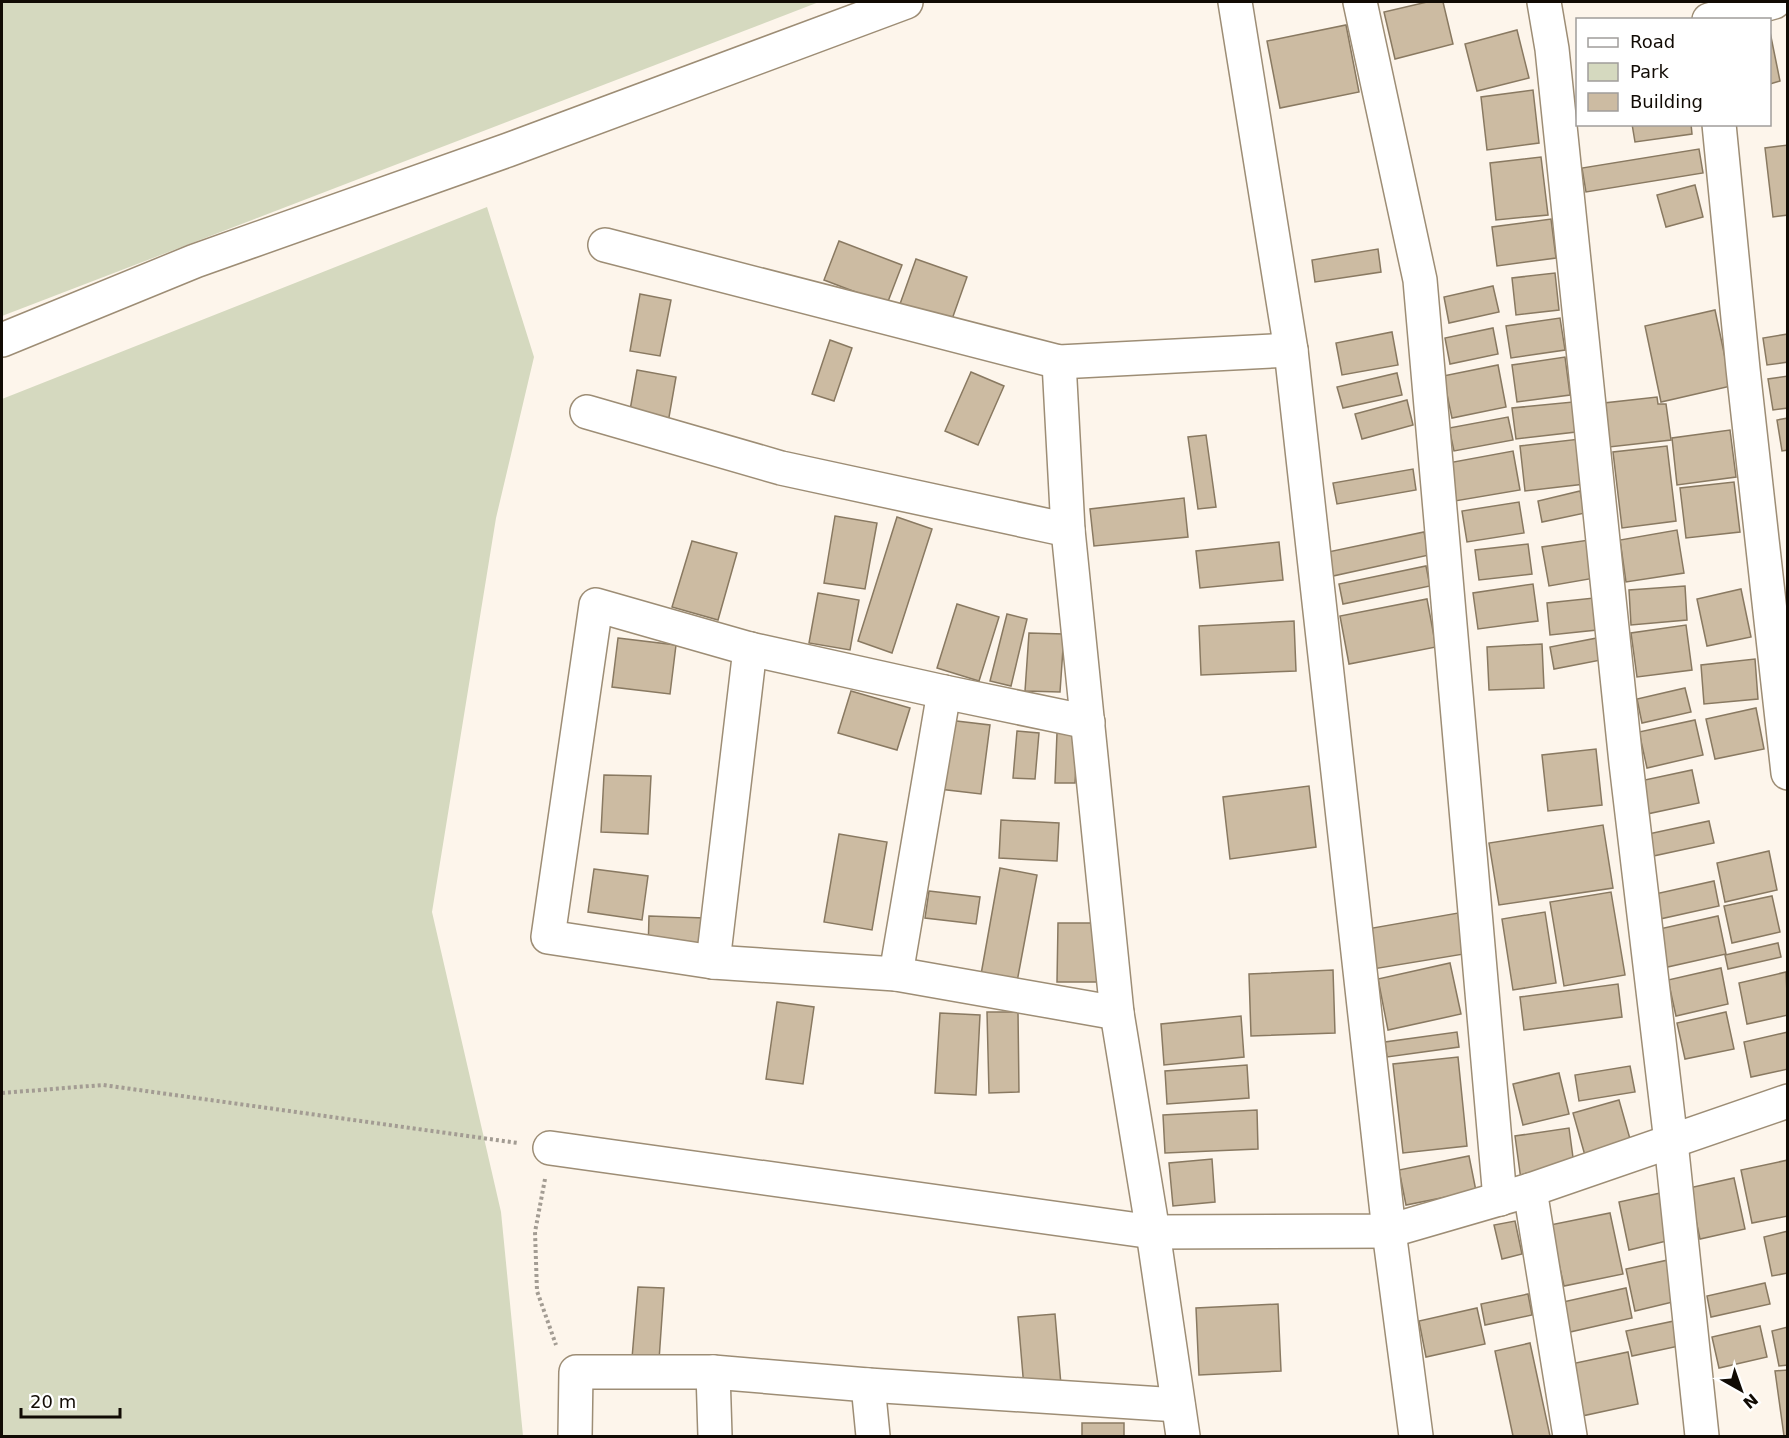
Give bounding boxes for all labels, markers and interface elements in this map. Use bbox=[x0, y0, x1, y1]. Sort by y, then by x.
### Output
legend bbox=[1576, 18, 1771, 126]
text: Road bbox=[1630, 31, 1675, 52]
text: Park bbox=[1630, 61, 1669, 82]
text: Building bbox=[1630, 91, 1703, 112]
north arrow bbox=[1711, 1360, 1771, 1420]
scale bar bbox=[21, 1381, 120, 1419]
text: N bbox=[1739, 1390, 1762, 1413]
text: 20 m bbox=[30, 1391, 76, 1412]

